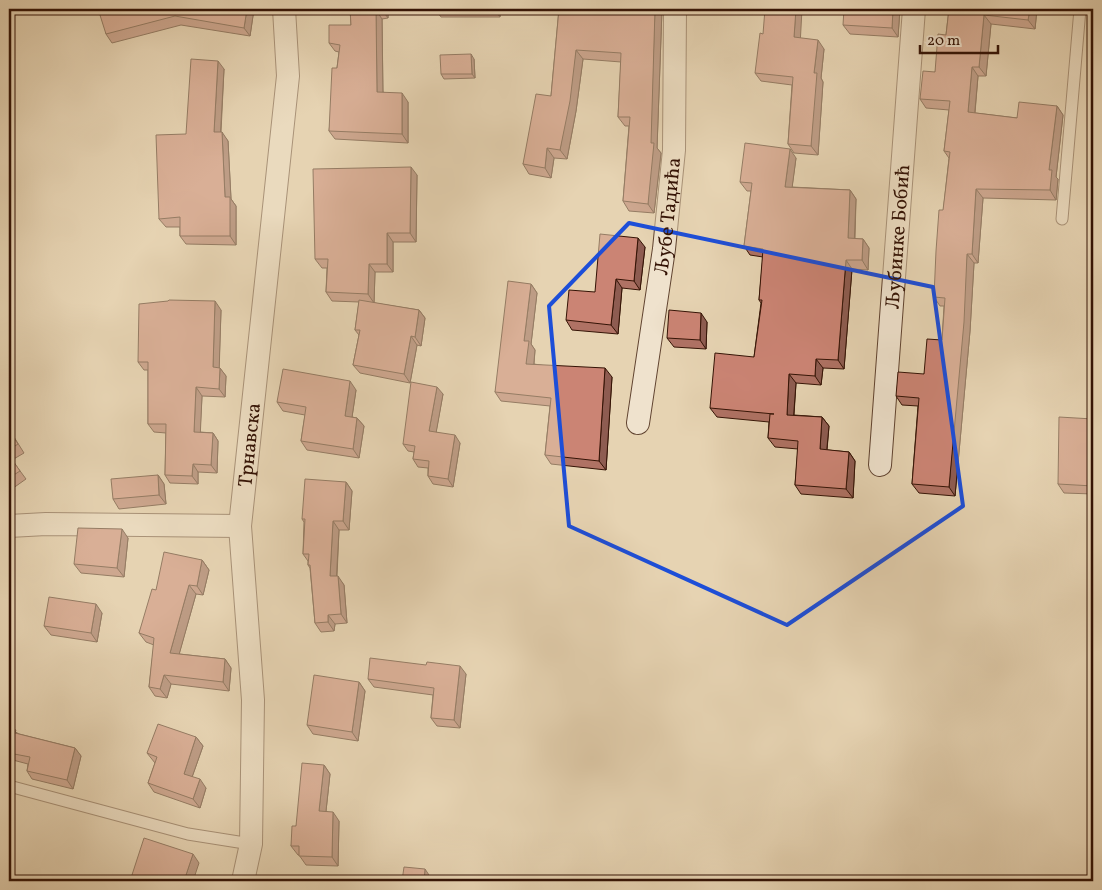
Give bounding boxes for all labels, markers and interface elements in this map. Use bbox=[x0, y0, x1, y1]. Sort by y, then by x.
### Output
scale bar bbox=[920, 22, 997, 54]
text: 20 m bbox=[927, 31, 960, 52]
street label: Љубе Тадића bbox=[648, 156, 689, 277]
street label: Љубинке Бобић bbox=[880, 163, 918, 310]
street label: Трнавска bbox=[232, 402, 269, 488]

